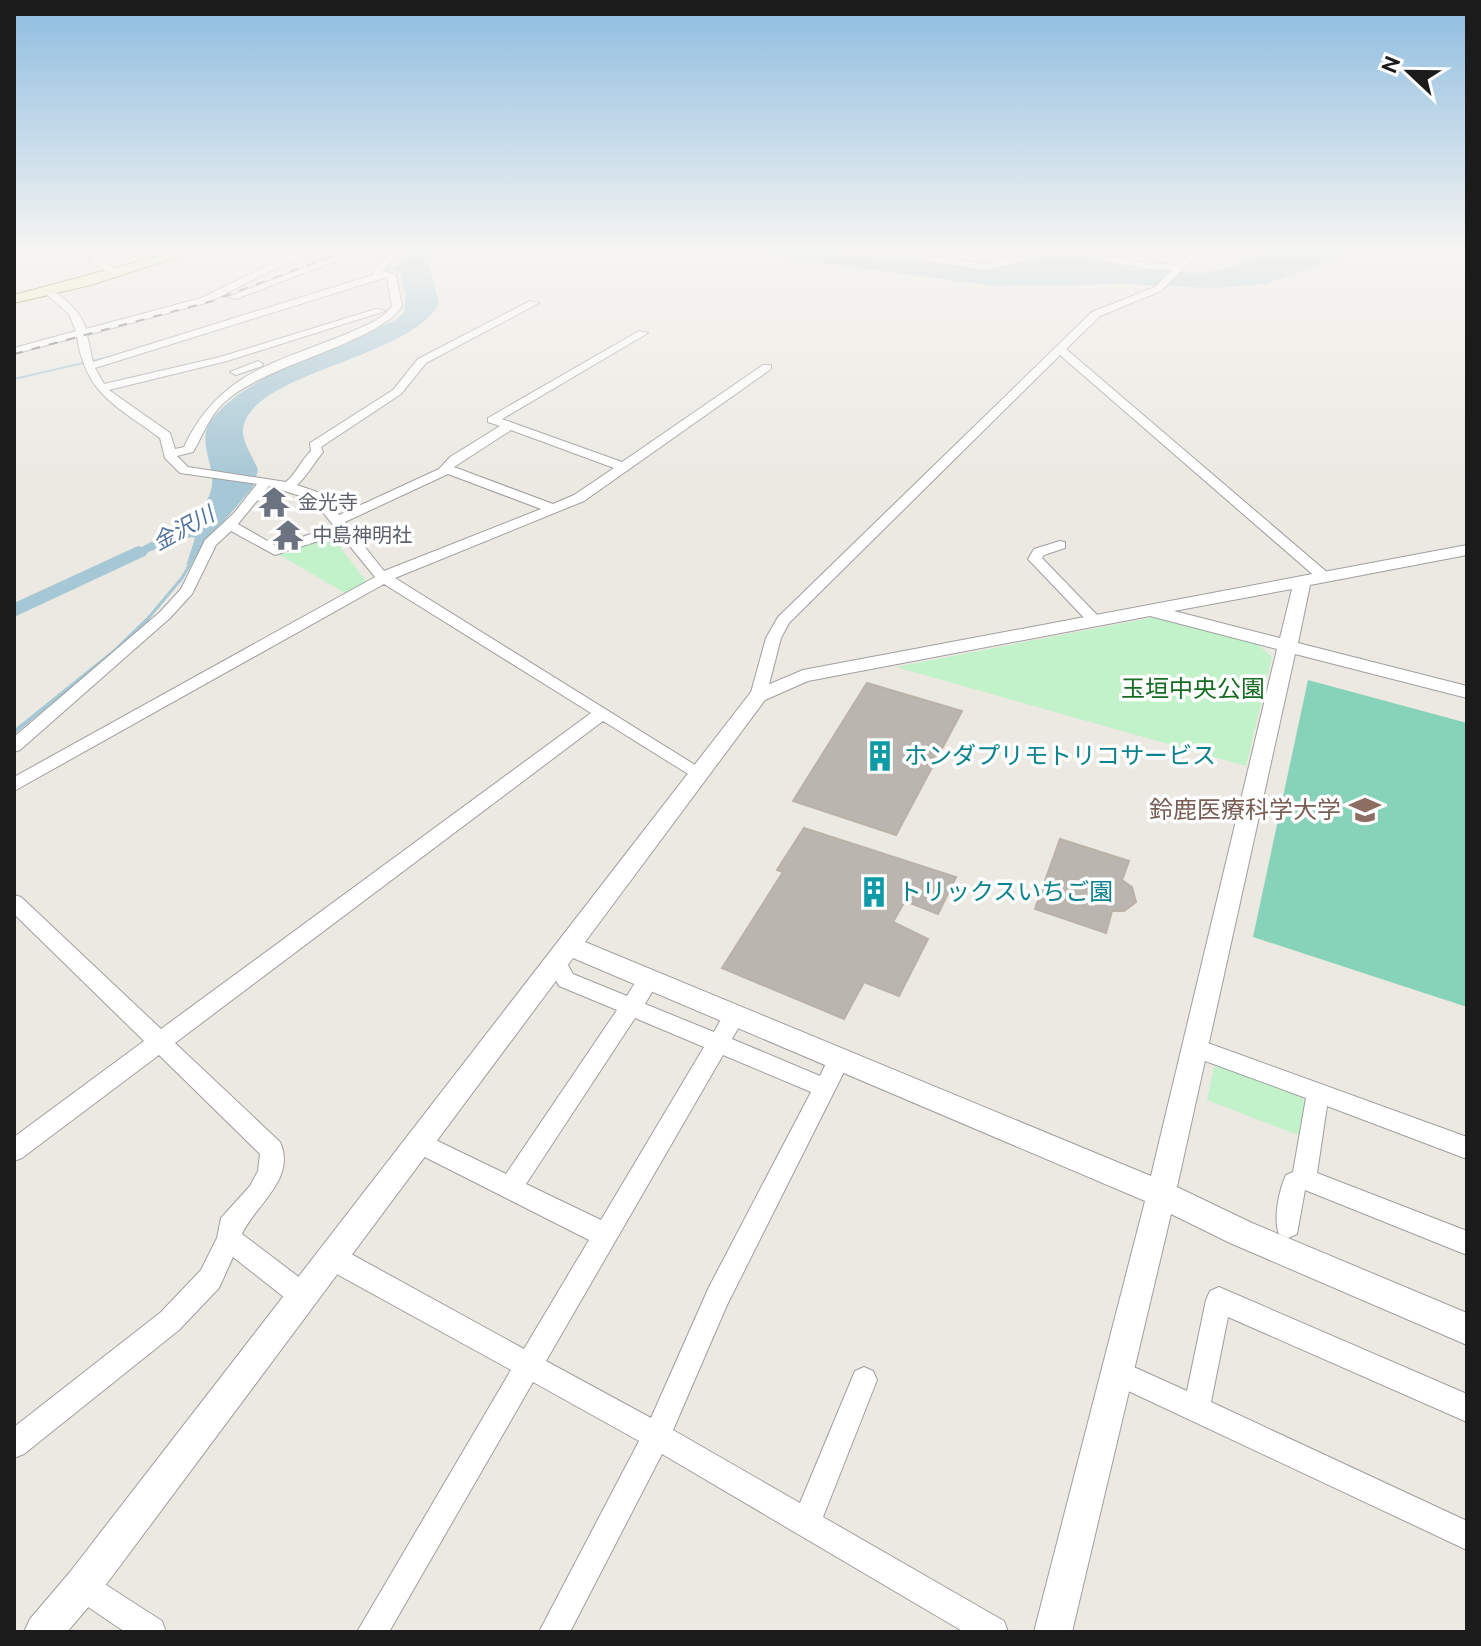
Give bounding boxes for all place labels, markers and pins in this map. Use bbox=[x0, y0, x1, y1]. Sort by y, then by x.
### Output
temple icon: 金光寺 bbox=[257, 485, 291, 519]
place label: 金光寺 bbox=[298, 490, 358, 513]
temple icon: 中島神明社 bbox=[271, 518, 305, 552]
place label: 中島神明社 bbox=[312, 523, 412, 546]
building icon: ホンダプリモトリコサービス bbox=[863, 739, 897, 773]
place label: ホンダプリモトリコサービス bbox=[904, 742, 1216, 769]
school or university icon: 鈴鹿医療科学大学 bbox=[1348, 793, 1382, 827]
place label: 鈴鹿医療科学大学 bbox=[1149, 796, 1341, 823]
building icon: トリックスいちご園 bbox=[857, 875, 891, 909]
place label: トリックスいちご園 bbox=[898, 878, 1113, 905]

